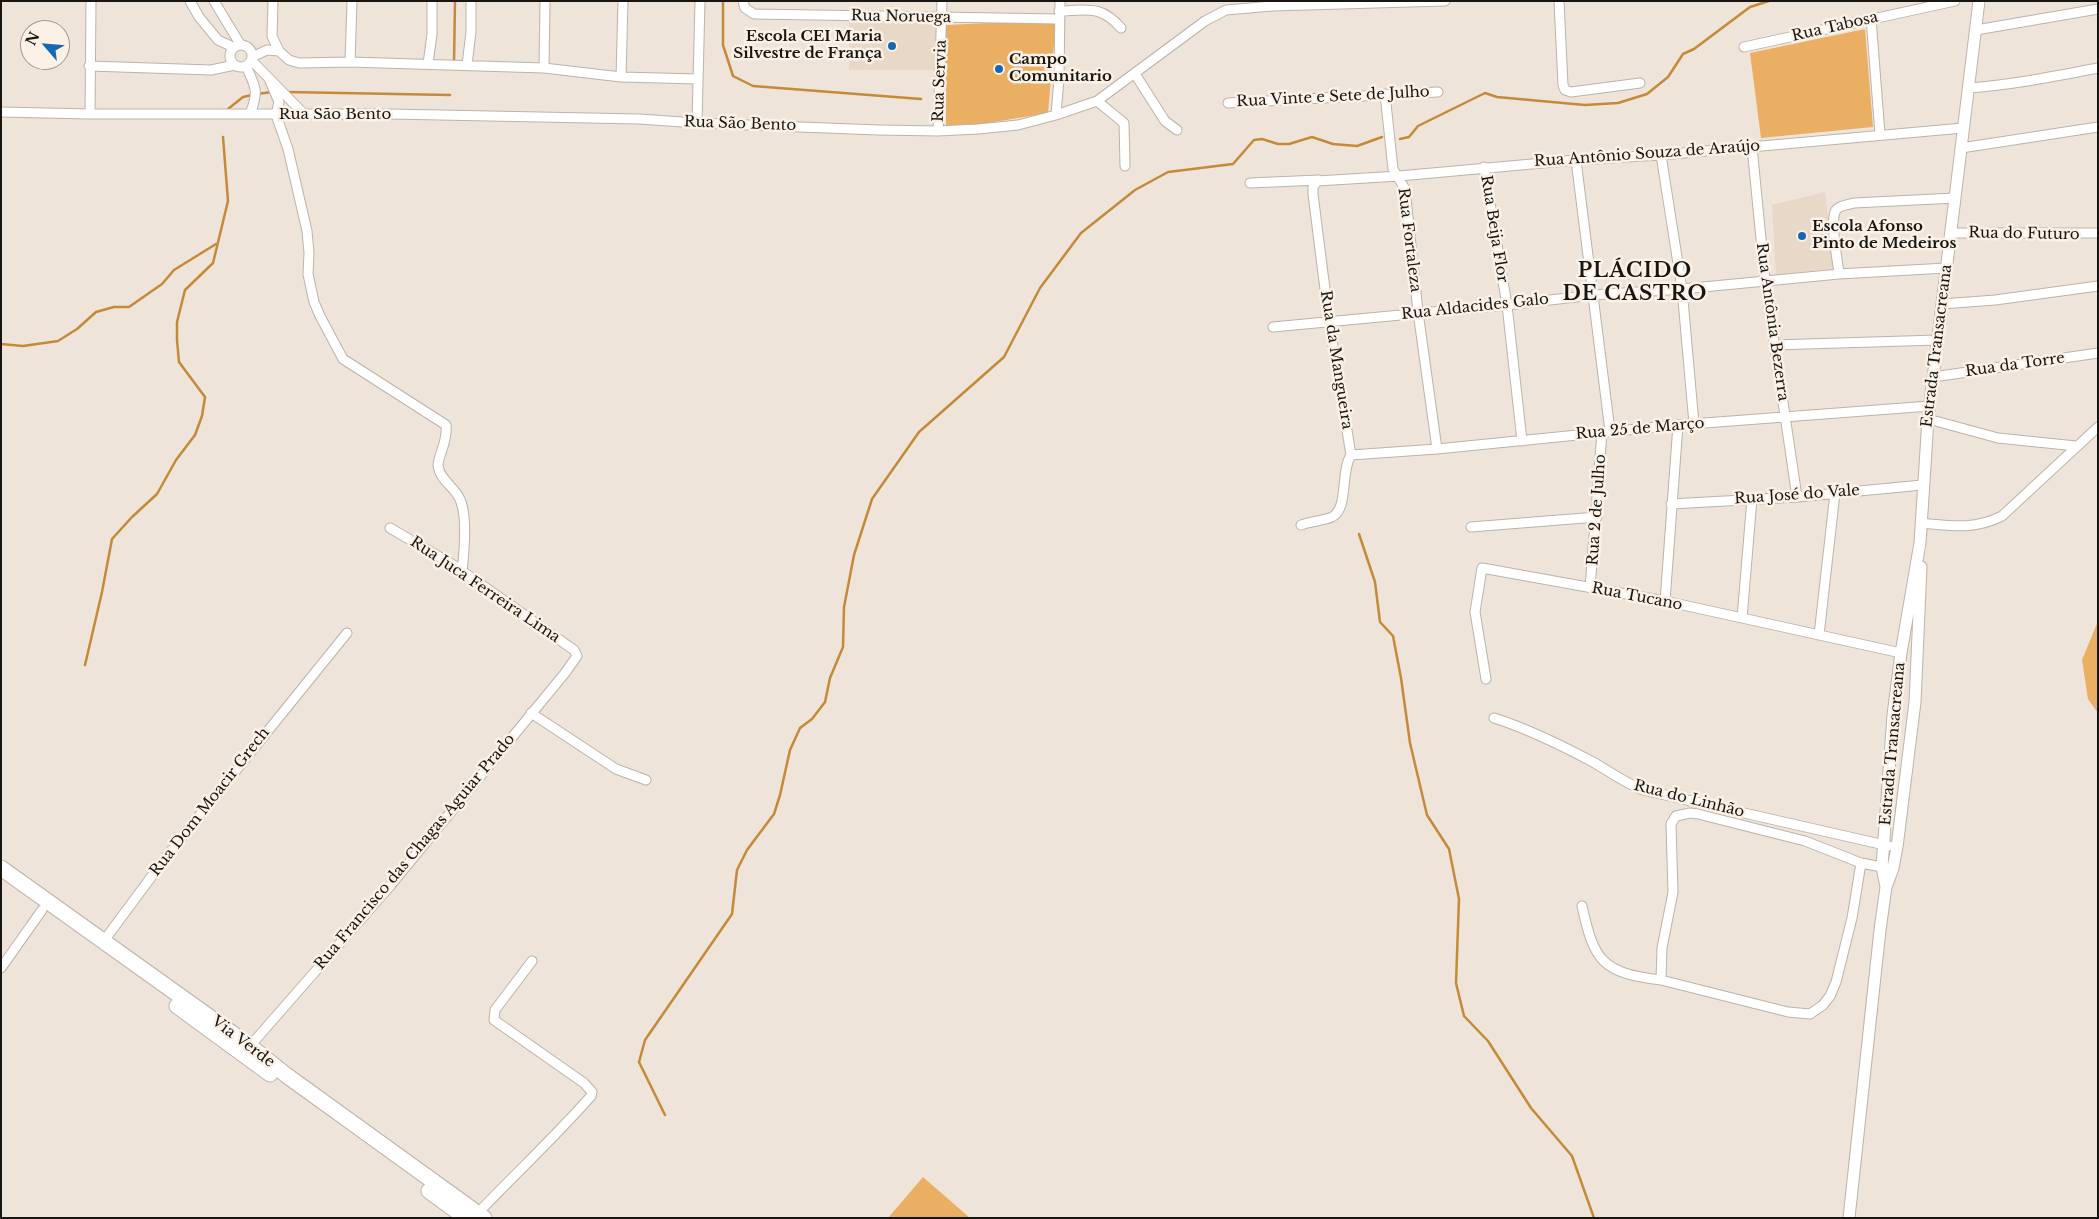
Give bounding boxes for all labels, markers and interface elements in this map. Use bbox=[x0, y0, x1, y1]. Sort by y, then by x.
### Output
street label: Rua Noruega bbox=[851, 7, 951, 27]
street label: Rua Tabosa bbox=[1790, 8, 1880, 46]
north arrow bbox=[20, 20, 70, 70]
place label: Escola CEI Maria Silvestre de França bbox=[733, 28, 882, 63]
text: N bbox=[22, 29, 44, 49]
street label: Rua Servia bbox=[930, 39, 950, 123]
marker: Escola CEI Maria Silvestre de França bbox=[886, 40, 898, 52]
place label: Campo Comunitario bbox=[1009, 51, 1112, 86]
marker: Campo Comunitario bbox=[993, 63, 1005, 75]
street label: Rua Vinte e Sete de Julho bbox=[1236, 83, 1430, 111]
street label: Rua São Bento bbox=[279, 106, 391, 124]
street label: Rua São Bento bbox=[683, 113, 797, 135]
street label: Rua Antônio Souza de Araújo bbox=[1533, 137, 1761, 171]
street label: Rua Beija Flor bbox=[1477, 174, 1511, 284]
street label: Rua Fortaleza bbox=[1394, 187, 1424, 293]
place label: Escola Afonso Pinto de Medeiros bbox=[1812, 218, 1956, 253]
street label: Rua do Futuro bbox=[1968, 224, 2080, 244]
marker: Escola Afonso Pinto de Medeiros bbox=[1796, 230, 1808, 242]
street label: Rua Antônia Bezerra bbox=[1752, 242, 1792, 402]
district label: PLÁCIDO DE CASTRO bbox=[1561, 259, 1709, 306]
street label: Estrada Transacreana bbox=[1918, 263, 1956, 429]
street label: Rua da Mangueira bbox=[1316, 289, 1356, 431]
street label: Rua Aldacides Galo bbox=[1400, 290, 1550, 324]
street label: Rua da Torre bbox=[1964, 349, 2066, 381]
street label: Rua 25 de Março bbox=[1575, 414, 1705, 444]
street label: Rua 2 de Julho bbox=[1584, 454, 1610, 566]
street label: Rua José do Vale bbox=[1734, 482, 1860, 508]
street label: Rua Juca Ferreira Lima bbox=[407, 533, 563, 647]
street label: Rua Tucano bbox=[1590, 579, 1684, 615]
street label: Estrada Transacreana bbox=[1877, 662, 1909, 826]
street label: Rua Dom Moacir Grech bbox=[146, 724, 274, 880]
street label: Rua Francisco das Chagas Aguiar Prado bbox=[311, 730, 519, 974]
street label: Rua do Linhão bbox=[1632, 777, 1746, 821]
street label: Via Verde bbox=[208, 1012, 278, 1072]

